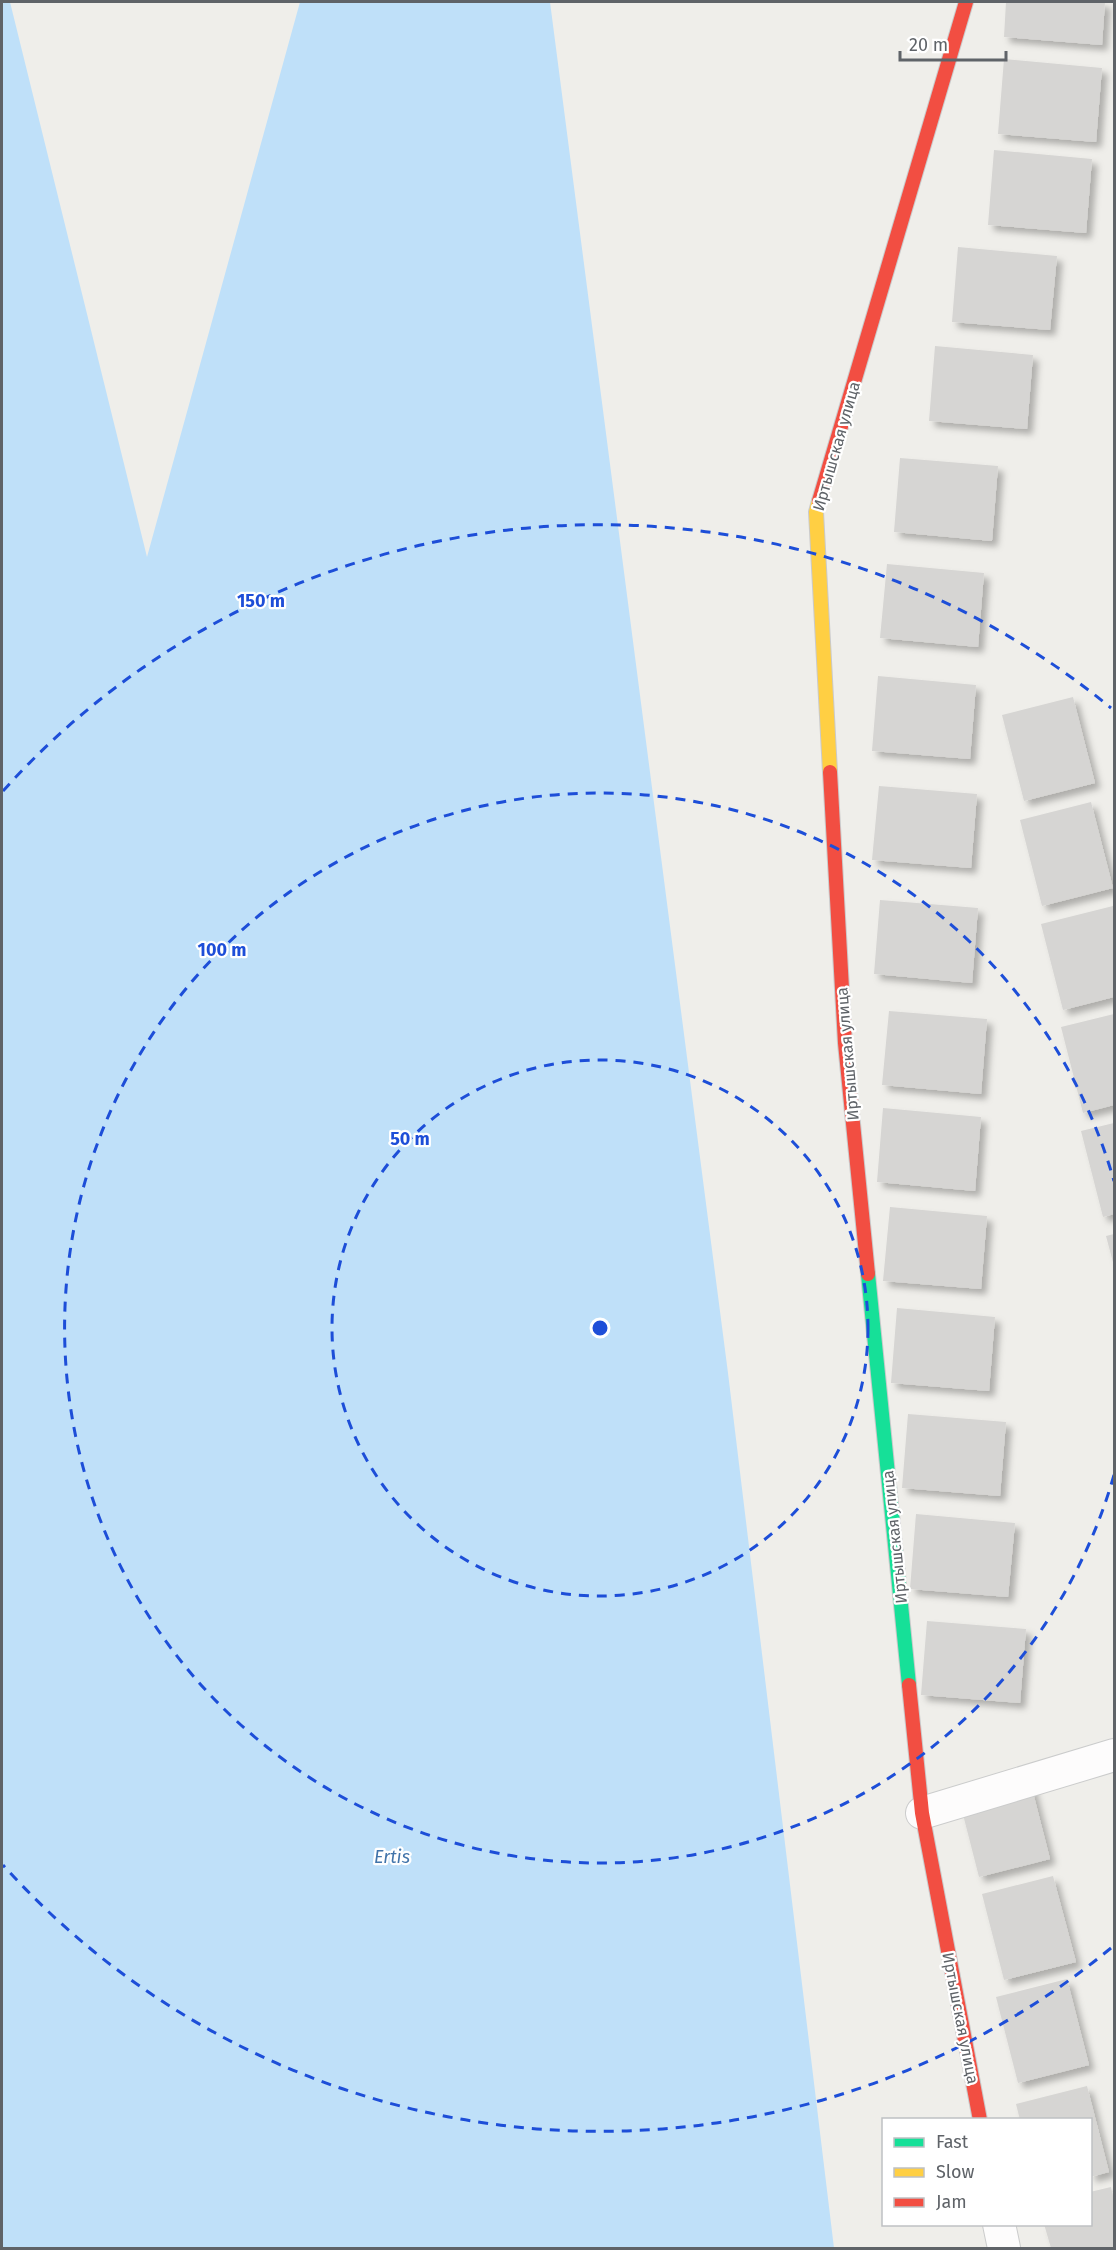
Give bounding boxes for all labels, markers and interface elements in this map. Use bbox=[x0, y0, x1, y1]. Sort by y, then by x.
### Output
scale bar bbox=[900, 24, 1006, 62]
text: 20 m bbox=[909, 34, 948, 56]
street label: Иртышская улица bbox=[809, 379, 864, 513]
text: 150 m bbox=[237, 590, 285, 612]
text: 100 m bbox=[198, 939, 246, 961]
street label: Иртышская улица bbox=[832, 986, 863, 1121]
text: 50 m bbox=[390, 1128, 430, 1150]
centre of rings bbox=[590, 1318, 610, 1338]
street label: Иртышская улица bbox=[878, 1469, 911, 1604]
water label: Ertis bbox=[374, 1846, 410, 1868]
street label: Иртышская улица bbox=[938, 1951, 983, 2086]
legend bbox=[882, 2118, 1092, 2226]
text: Fast bbox=[936, 2131, 969, 2153]
text: Slow bbox=[936, 2161, 975, 2183]
text: Jam bbox=[936, 2191, 967, 2213]

